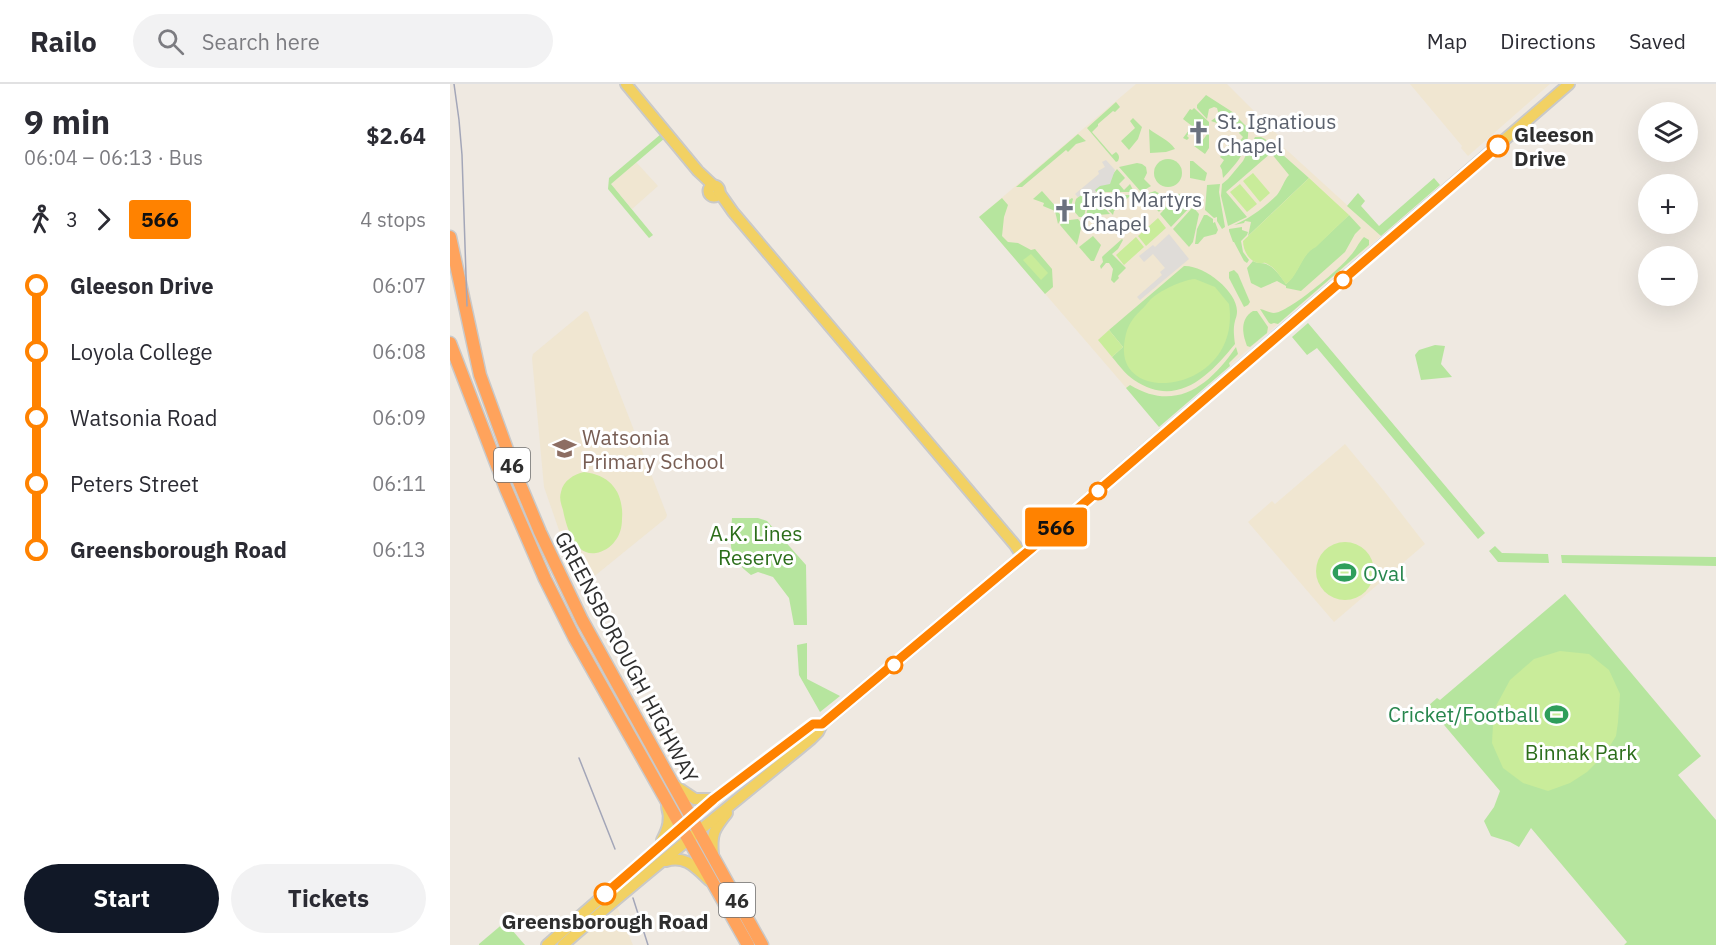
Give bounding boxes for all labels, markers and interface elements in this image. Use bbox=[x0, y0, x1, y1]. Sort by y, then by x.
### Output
search box bbox=[133, 14, 553, 68]
text: Railo bbox=[30, 23, 97, 60]
icon: search bbox=[154, 25, 187, 58]
text: Search here bbox=[202, 27, 320, 56]
text: Map bbox=[1427, 27, 1467, 55]
text: Directions bbox=[1500, 27, 1596, 55]
text: Saved bbox=[1629, 27, 1686, 55]
text: 9 min bbox=[24, 100, 110, 143]
map controls bbox=[1638, 102, 1698, 306]
button: layers bbox=[1638, 102, 1698, 162]
place label: St. Ignatious Chapel bbox=[1217, 107, 1336, 159]
church icon: St. Ignatious Chapel bbox=[1186, 120, 1212, 146]
place label: Gleeson Drive bbox=[1514, 120, 1594, 172]
text: $2.64 bbox=[366, 121, 426, 150]
marker: Gleeson Drive bbox=[1487, 135, 1509, 157]
text: 06:04 – 06:13 · Bus bbox=[24, 144, 203, 171]
button: + bbox=[1638, 174, 1698, 234]
place label: Irish Martyrs Chapel bbox=[1082, 185, 1202, 237]
church icon: Irish Martyrs Chapel bbox=[1051, 198, 1077, 224]
icon: walk bbox=[24, 203, 57, 236]
icon: forward bbox=[87, 203, 120, 236]
text: 566 bbox=[141, 205, 179, 233]
text: 3 bbox=[66, 206, 78, 233]
text: 4 stops bbox=[360, 206, 426, 233]
button: − bbox=[1638, 246, 1698, 306]
text: Gleeson Drive bbox=[70, 271, 214, 300]
unlabelled marker bbox=[1334, 271, 1352, 289]
text: 06:07 bbox=[372, 272, 426, 299]
text: Loyola College bbox=[70, 337, 213, 366]
text: 06:08 bbox=[372, 338, 426, 365]
text: Watsonia Road bbox=[70, 403, 217, 432]
text: 06:09 bbox=[372, 404, 426, 431]
place label: Watsonia Primary School bbox=[582, 423, 725, 475]
school or university icon: Watsonia Primary School bbox=[551, 436, 577, 462]
road number: 46 bbox=[494, 448, 530, 482]
text: Peters Street bbox=[70, 469, 199, 498]
text: 06:11 bbox=[372, 470, 426, 497]
unlabelled marker bbox=[1089, 482, 1107, 500]
line badge: 566 bbox=[1022, 508, 1090, 546]
text: 566 bbox=[1037, 513, 1075, 541]
park label: A.K. Lines Reserve bbox=[709, 519, 803, 571]
street label: GREENSBOROUGH HIGHWAY bbox=[549, 526, 706, 788]
text: Greensborough Road bbox=[70, 535, 287, 564]
text: 06:13 bbox=[372, 536, 426, 563]
place label: Oval bbox=[1363, 559, 1405, 587]
sports icon: Oval bbox=[1332, 560, 1358, 586]
unlabelled marker bbox=[885, 656, 903, 674]
place label: Cricket/Football bbox=[1388, 700, 1539, 728]
sports icon: Cricket/Football bbox=[1544, 701, 1570, 727]
park label: Binnak Park bbox=[1525, 738, 1637, 766]
button: Start bbox=[24, 864, 219, 933]
button: Tickets bbox=[231, 864, 426, 933]
marker: Greensborough Road bbox=[594, 883, 616, 905]
road number: 46 bbox=[719, 883, 755, 917]
place label: Greensborough Road bbox=[502, 907, 709, 935]

